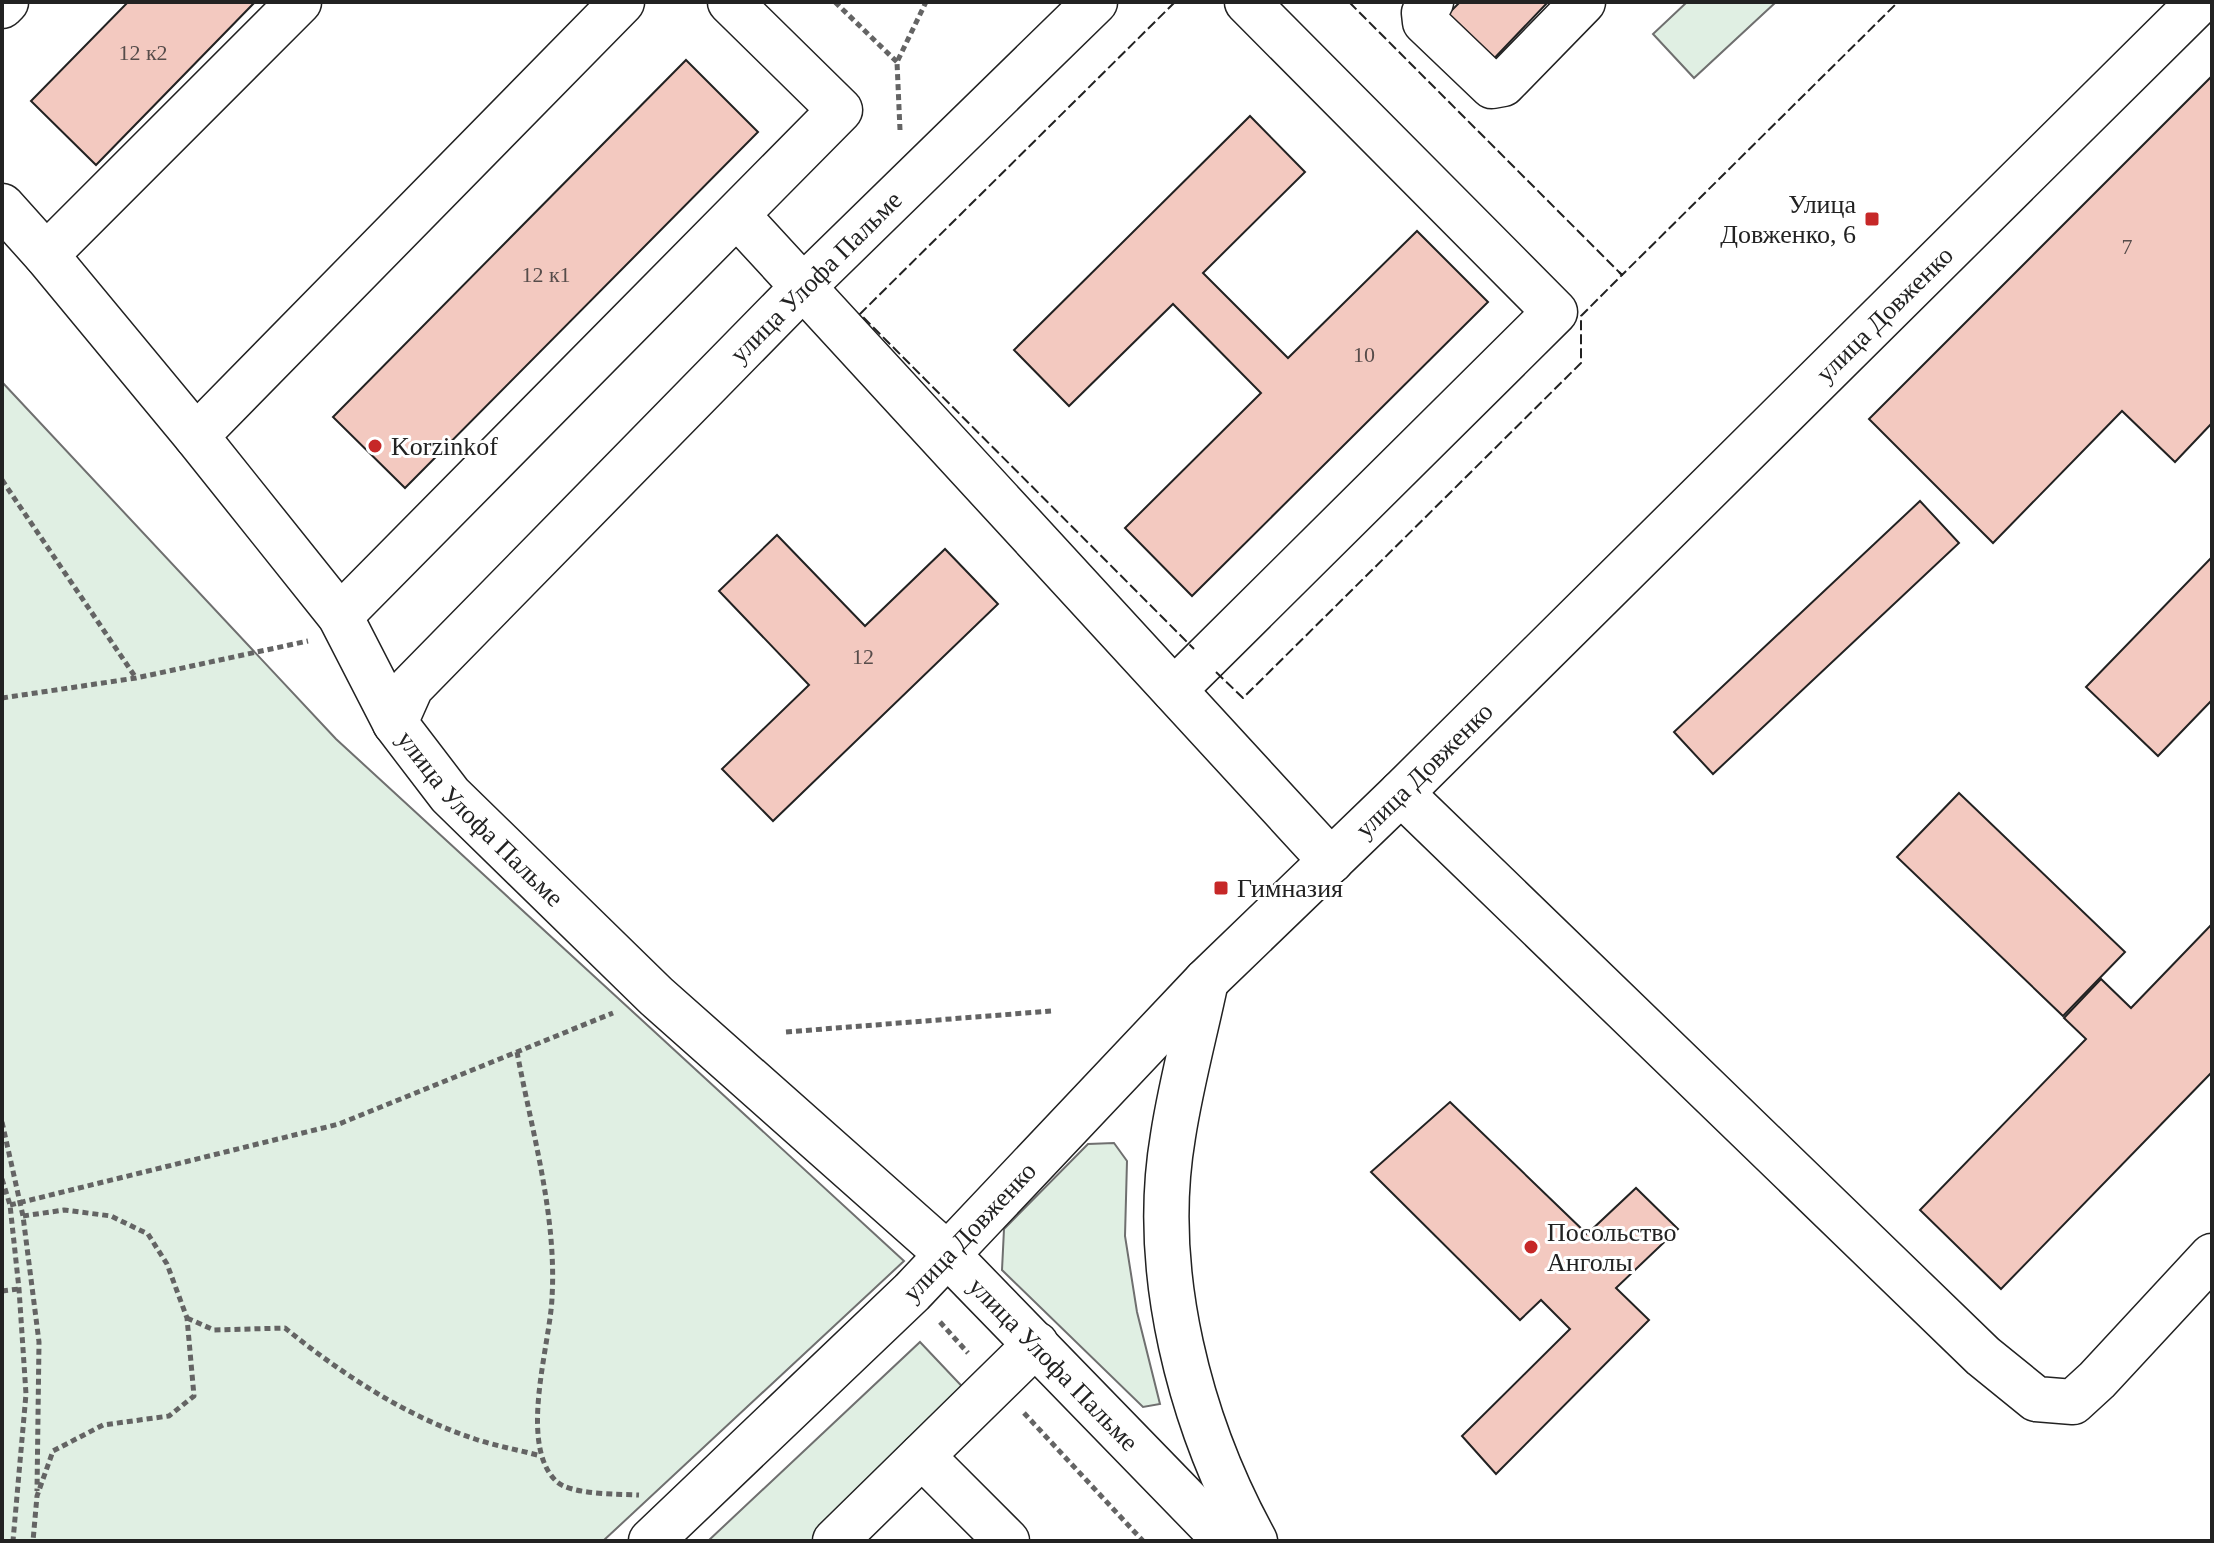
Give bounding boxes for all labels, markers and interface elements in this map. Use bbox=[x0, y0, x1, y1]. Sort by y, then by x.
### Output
house number: 12 к2 bbox=[118, 40, 168, 65]
street label: улица Улофа Пальме bbox=[724, 185, 908, 369]
place label: Улица Довженко, 6 bbox=[1720, 190, 1856, 249]
marker: Улица Довженко, 6 bbox=[1863, 210, 1881, 228]
house number: 7 bbox=[2122, 234, 2133, 259]
street label: улица Довженко bbox=[1810, 240, 1959, 388]
house number: 12 к1 bbox=[521, 262, 571, 287]
house number: 10 bbox=[1353, 342, 1375, 367]
place label: Korzinkof bbox=[391, 432, 498, 461]
marker: Korzinkof bbox=[366, 437, 384, 455]
house number: 12 bbox=[852, 644, 874, 669]
street label: улица Довженко bbox=[1349, 696, 1498, 844]
street label: улица Улофа Пальме bbox=[392, 725, 570, 912]
place label: Гимназия bbox=[1237, 874, 1343, 903]
marker: Гимназия bbox=[1212, 879, 1230, 897]
street label: улица Довженко bbox=[897, 1156, 1042, 1307]
place label: Посольство Анголы bbox=[1547, 1218, 1676, 1277]
marker: Посольство Анголы bbox=[1522, 1238, 1540, 1256]
street label: улица Улофа Пальме bbox=[963, 1271, 1145, 1457]

